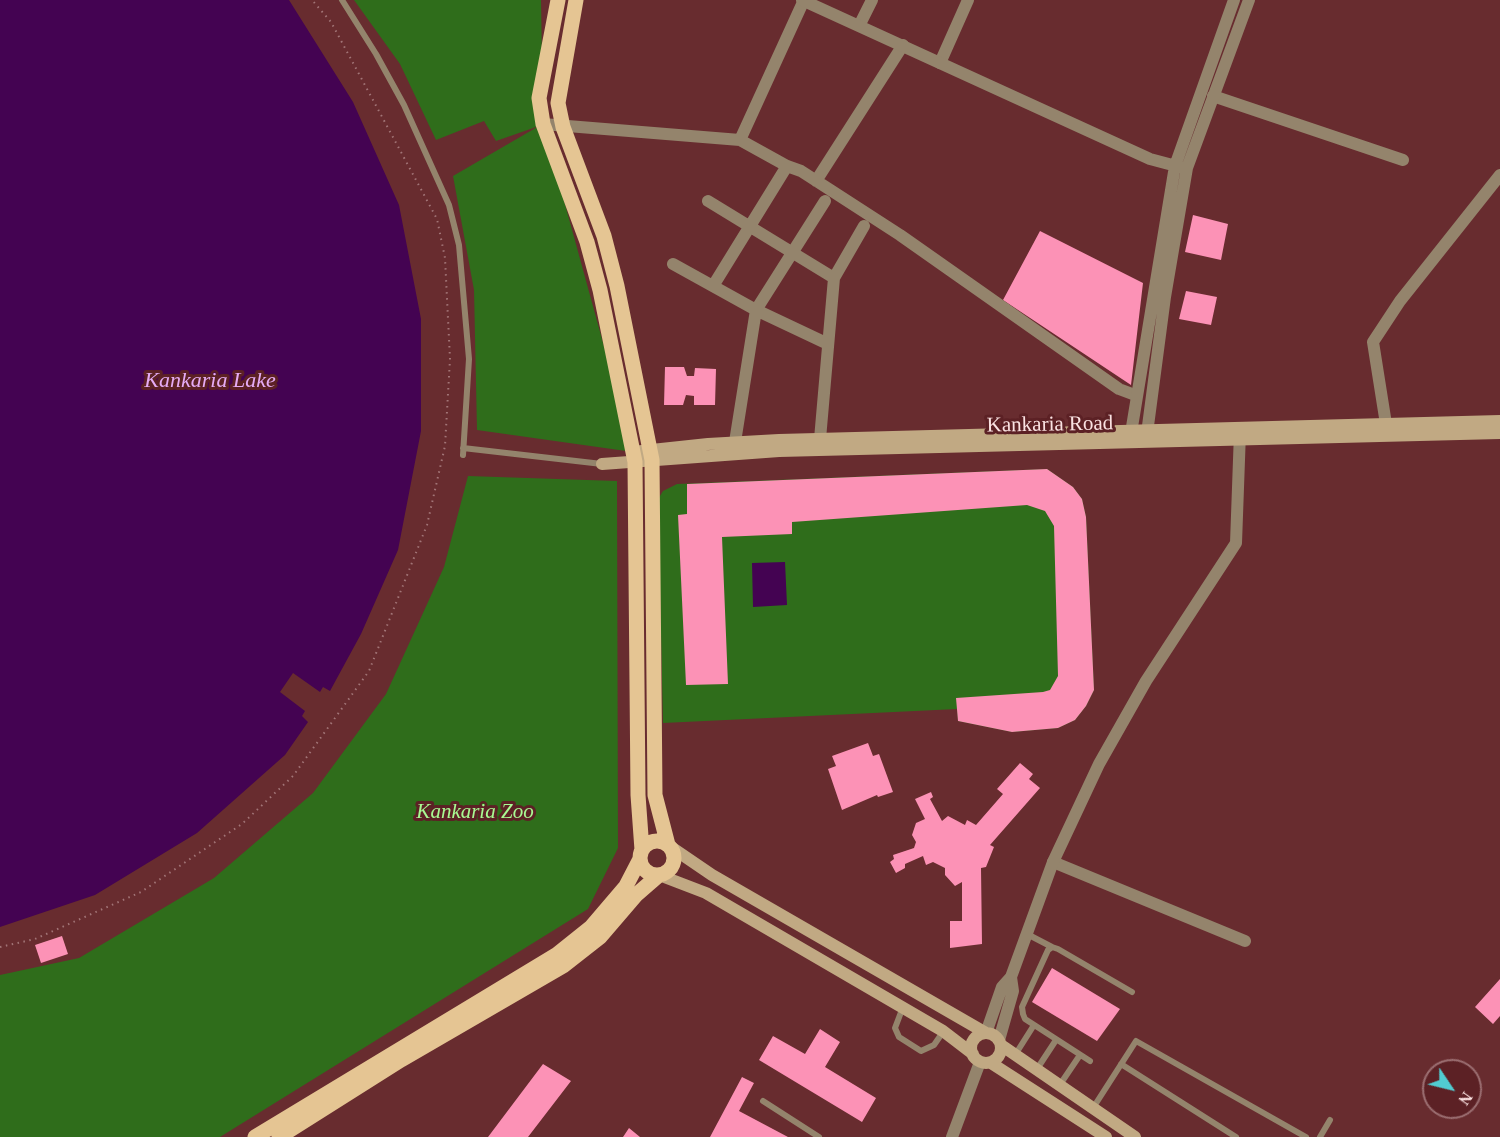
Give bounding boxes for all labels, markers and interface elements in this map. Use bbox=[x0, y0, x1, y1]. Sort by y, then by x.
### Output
water label: Kankaria Lake bbox=[144, 368, 276, 394]
street label: Kankaria Road bbox=[987, 411, 1113, 439]
park label: Kankaria Zoo bbox=[416, 799, 534, 825]
north arrow bbox=[1422, 1059, 1482, 1119]
text: N bbox=[1455, 1089, 1476, 1108]

